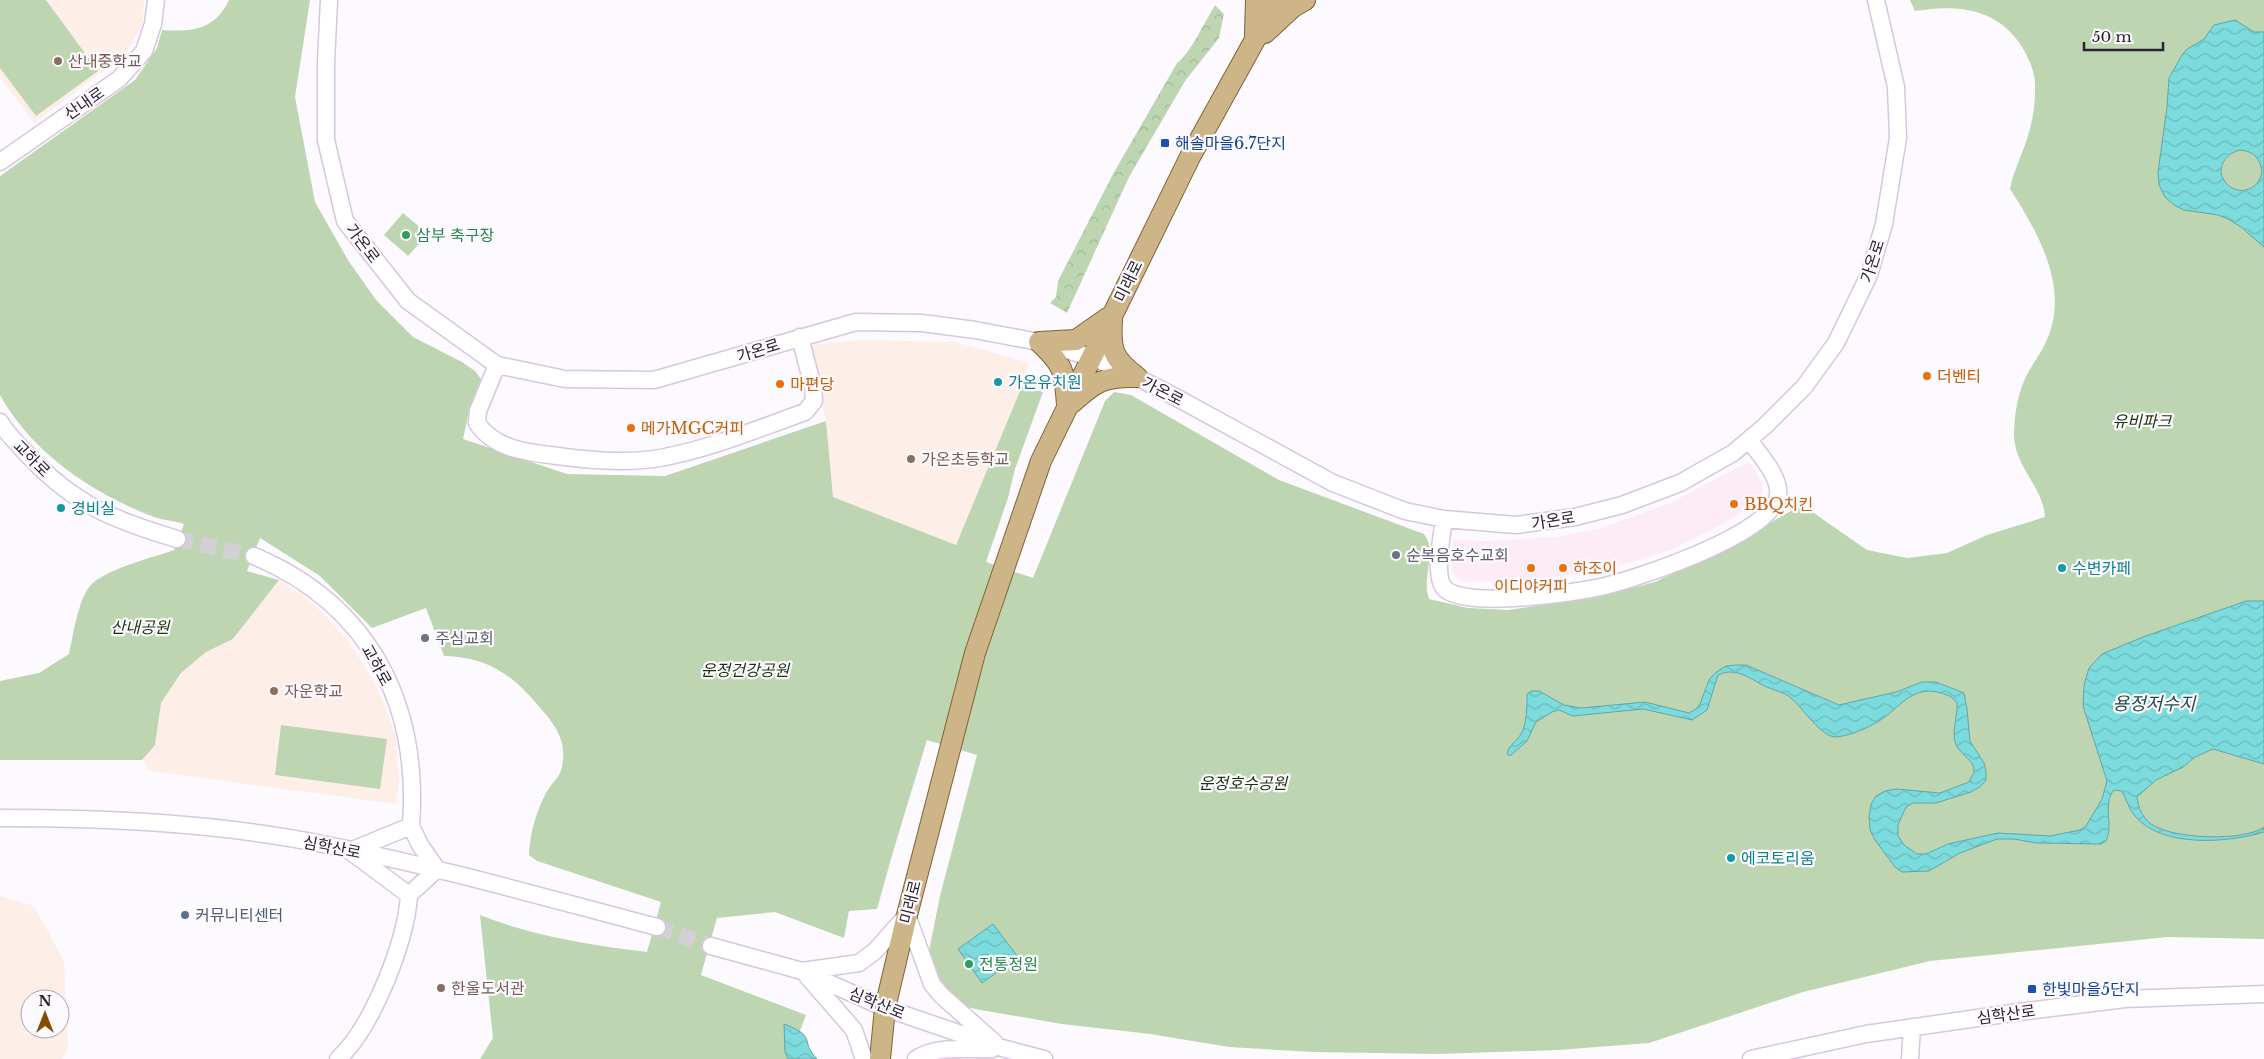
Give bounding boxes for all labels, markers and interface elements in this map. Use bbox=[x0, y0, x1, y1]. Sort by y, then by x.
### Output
scale bar bbox=[2084, 20, 2163, 52]
text: 50 m bbox=[2092, 27, 2132, 46]
place label: 산내중학교 bbox=[68, 51, 142, 71]
marker: 산내중학교 bbox=[52, 55, 64, 67]
street label: 산내로 bbox=[60, 82, 108, 124]
place label: 해솔마을6.7단지 bbox=[1175, 133, 1286, 153]
marker: 해솔마을6.7단지 bbox=[1159, 137, 1171, 149]
street label: 가온로 bbox=[342, 219, 384, 267]
place label: 삼부 축구장 bbox=[416, 225, 494, 245]
marker: 삼부 축구장 bbox=[400, 229, 412, 241]
street label: 가온로 bbox=[1856, 237, 1888, 285]
street label: 미래로 bbox=[1109, 257, 1147, 305]
street label: 가온로 bbox=[734, 334, 782, 366]
place label: 더벤티 bbox=[1937, 366, 1981, 386]
marker: 더벤티 bbox=[1921, 370, 1933, 382]
place label: 가온유치원 bbox=[1008, 372, 1082, 392]
street label: 가온로 bbox=[1139, 372, 1187, 410]
place label: 마편당 bbox=[790, 374, 834, 394]
marker: 가온유치원 bbox=[992, 376, 1004, 388]
marker: 마편당 bbox=[774, 378, 786, 390]
park label: 유비파크 bbox=[2113, 411, 2173, 431]
place label: 메가MGC커피 bbox=[641, 418, 744, 438]
marker: 메가MGC커피 bbox=[625, 422, 637, 434]
street label: 교하로 bbox=[9, 435, 55, 481]
place label: 가온초등학교 bbox=[921, 449, 1009, 469]
marker: 가온초등학교 bbox=[905, 453, 917, 465]
place label: BBQ치킨 bbox=[1744, 494, 1813, 514]
place label: 경비실 bbox=[71, 498, 115, 518]
marker: BBQ치킨 bbox=[1728, 498, 1740, 510]
marker: 경비실 bbox=[55, 502, 67, 514]
street label: 가온로 bbox=[1530, 507, 1577, 533]
place label: 순복음호수교회 bbox=[1406, 545, 1509, 565]
marker: 순복음호수교회 bbox=[1390, 549, 1402, 561]
place label: 하조이 bbox=[1573, 558, 1617, 578]
place label: 수변카페 bbox=[2072, 558, 2131, 578]
marker: 이디야커피 bbox=[1525, 562, 1537, 574]
marker: 하조이 bbox=[1557, 562, 1569, 574]
marker: 수변카페 bbox=[2056, 562, 2068, 574]
place label: 이디야커피 bbox=[1494, 576, 1568, 596]
park label: 산내공원 bbox=[111, 617, 171, 637]
place label: 주심교회 bbox=[435, 628, 494, 648]
marker: 주심교회 bbox=[419, 632, 431, 644]
street label: 교하로 bbox=[358, 641, 397, 689]
park label: 운정건강공원 bbox=[701, 660, 790, 680]
place label: 자운학교 bbox=[284, 681, 343, 701]
marker: 자운학교 bbox=[268, 685, 280, 697]
water label: 용정저수지 bbox=[2113, 693, 2197, 715]
park label: 운정호수공원 bbox=[1199, 773, 1288, 793]
street label: 심학산로 bbox=[301, 832, 363, 862]
place label: 에코토리움 bbox=[1741, 848, 1815, 868]
marker: 에코토리움 bbox=[1725, 852, 1737, 864]
street label: 미래로 bbox=[895, 878, 925, 926]
place label: 커뮤니티센터 bbox=[195, 905, 283, 925]
marker: 커뮤니티센터 bbox=[179, 909, 191, 921]
place label: 전통정원 bbox=[979, 954, 1038, 974]
marker: 전통정원 bbox=[963, 958, 975, 970]
place label: 한울도서관 bbox=[451, 978, 525, 998]
place label: 한빛마을5단지 bbox=[2042, 979, 2139, 999]
marker: 한울도서관 bbox=[435, 982, 447, 994]
street label: 심학산로 bbox=[846, 983, 908, 1023]
marker: 한빛마을5단지 bbox=[2026, 983, 2038, 995]
north arrow bbox=[20, 989, 70, 1039]
text: N bbox=[38, 992, 52, 1010]
street label: 심학산로 bbox=[1975, 1000, 2037, 1028]

